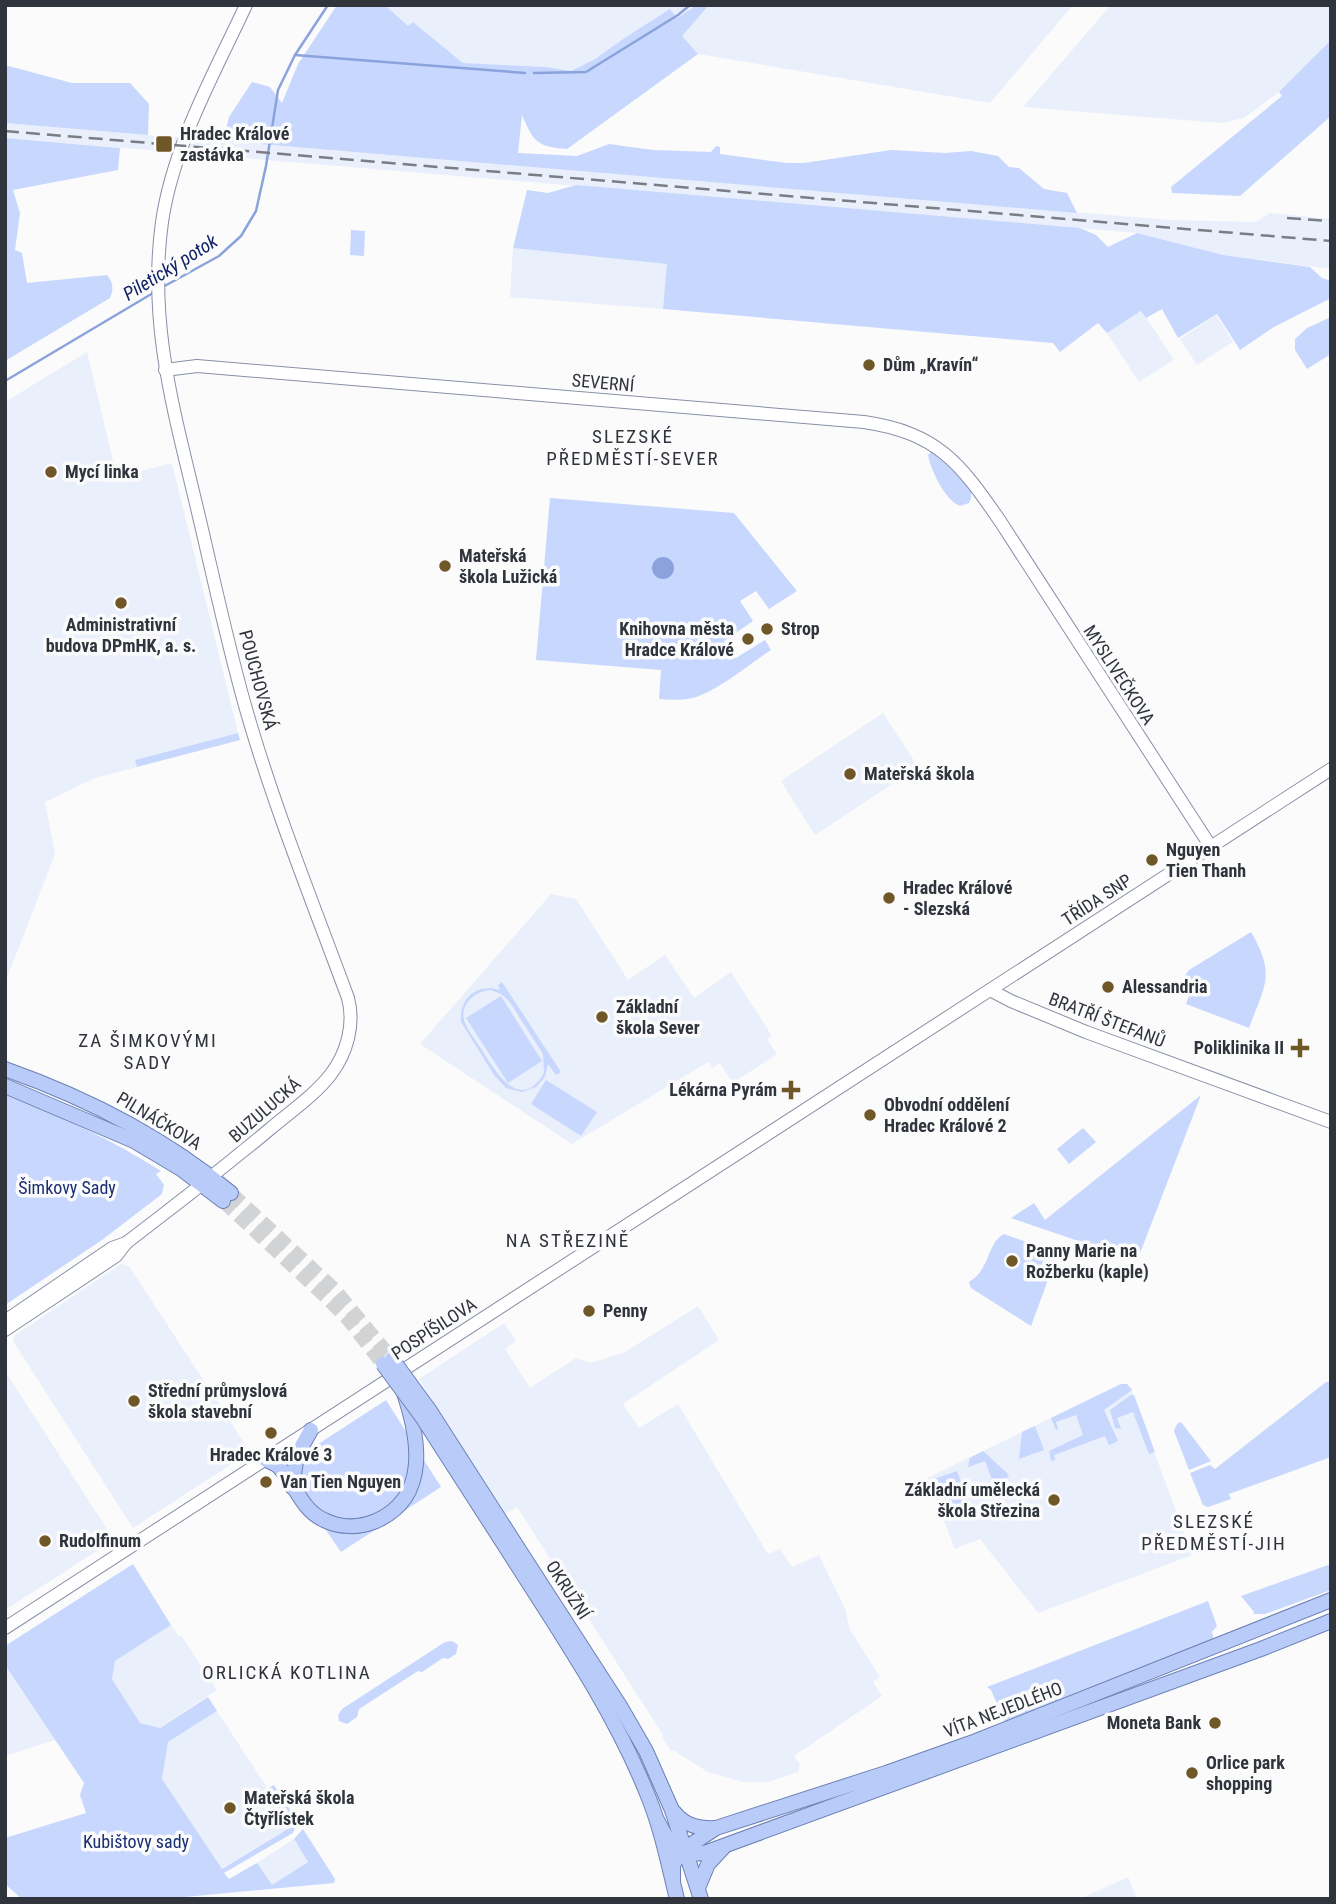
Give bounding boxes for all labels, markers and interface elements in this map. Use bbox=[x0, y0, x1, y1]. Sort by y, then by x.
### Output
place label: Hradec Králové zastávka bbox=[180, 123, 290, 165]
marker: Hradec Králové zastávka bbox=[154, 134, 174, 154]
water label: Piletický potok bbox=[119, 229, 222, 306]
place label: Dům „Kravín“ bbox=[883, 354, 978, 375]
marker: Dům „Kravín“ bbox=[861, 357, 877, 373]
street label: SEVERNÍ bbox=[571, 369, 637, 396]
district label: SLEZSKÉ PŘEDMĚSTÍ-SEVER bbox=[546, 425, 720, 470]
place label: Mycí linka bbox=[65, 461, 139, 482]
marker: Mycí linka bbox=[43, 464, 59, 480]
place label: Mateřská škola Lužická bbox=[459, 545, 557, 587]
marker: Mateřská škola Lužická bbox=[437, 558, 453, 574]
marker: Administrativní budova DPmHK, a. s. bbox=[113, 595, 129, 611]
place label: Administrativní budova DPmHK, a. s. bbox=[46, 614, 196, 656]
place label: Knihovna města Hradce Králové bbox=[619, 618, 734, 660]
place label: Strop bbox=[781, 618, 820, 639]
marker: Strop bbox=[759, 621, 775, 637]
street label: MYSLIVEČKOVA bbox=[1079, 621, 1160, 729]
street label: POUCHOVSKÁ bbox=[235, 628, 282, 733]
marker: Knihovna města Hradce Králové bbox=[740, 631, 756, 647]
place label: Mateřská škola bbox=[864, 763, 974, 784]
marker: Mateřská škola bbox=[842, 766, 858, 782]
place label: Nguyen Tien Thanh bbox=[1166, 839, 1246, 881]
marker: Nguyen Tien Thanh bbox=[1144, 852, 1160, 868]
street label: TŘÍDA SNP bbox=[1058, 869, 1135, 930]
place label: Hradec Králové - Slezská bbox=[903, 877, 1013, 919]
marker: Hradec Králové - Slezská bbox=[881, 890, 897, 906]
place label: Alessandria bbox=[1122, 976, 1207, 997]
marker: Alessandria bbox=[1100, 979, 1116, 995]
street label: BRATŘÍ ŠTEFANŮ bbox=[1046, 987, 1169, 1051]
place label: Základní škola Sever bbox=[616, 996, 700, 1038]
marker: Základní škola Sever bbox=[594, 1009, 610, 1025]
district label: ZA ŠIMKOVÝMI SADY bbox=[78, 1029, 218, 1074]
place label: Poliklinika II bbox=[1194, 1037, 1284, 1058]
marker: Poliklinika II bbox=[1290, 1038, 1310, 1058]
street label: BUZULUCKÁ bbox=[225, 1072, 305, 1146]
place label: Lékárna Pyrám bbox=[669, 1079, 777, 1100]
marker: Lékárna Pyrám bbox=[783, 1082, 799, 1098]
street label: PILNÁČKOVA bbox=[113, 1087, 206, 1154]
place label: Obvodní oddělení Hradec Králové 2 bbox=[884, 1094, 1011, 1136]
marker: Obvodní oddělení Hradec Králové 2 bbox=[862, 1107, 878, 1123]
park label: Šimkovy Sady bbox=[18, 1177, 116, 1198]
district label: NA STŘEZINĚ bbox=[506, 1229, 630, 1252]
place label: Panny Marie na Rožberku (kaple) bbox=[1026, 1240, 1149, 1283]
marker: Panny Marie na Rožberku (kaple) bbox=[1004, 1253, 1020, 1269]
street label: POSPÍŠILOVA bbox=[387, 1293, 481, 1364]
place label: Penny bbox=[603, 1300, 647, 1321]
marker: Penny bbox=[581, 1303, 597, 1319]
place label: Střední průmyslová škola stavební bbox=[148, 1380, 287, 1422]
marker: Střední průmyslová škola stavební bbox=[126, 1393, 142, 1409]
marker: Hradec Králové 3 bbox=[263, 1425, 279, 1441]
place label: Hradec Králové 3 bbox=[210, 1444, 332, 1465]
place label: Van Tien Nguyen bbox=[280, 1471, 401, 1492]
marker: Van Tien Nguyen bbox=[258, 1474, 274, 1490]
place label: Základní umělecká škola Střezina bbox=[904, 1479, 1040, 1521]
marker: Základní umělecká škola Střezina bbox=[1046, 1492, 1062, 1508]
district label: SLEZSKÉ PŘEDMĚSTÍ-JIH bbox=[1141, 1510, 1287, 1555]
place label: Rudolfinum bbox=[59, 1530, 141, 1551]
marker: Rudolfinum bbox=[37, 1533, 53, 1549]
street label: OKRUŽNÍ bbox=[542, 1557, 596, 1624]
district label: ORLICKÁ KOTLINA bbox=[202, 1661, 372, 1684]
street label: VÍTA NEJEDLÉHO bbox=[941, 1677, 1065, 1742]
place label: Moneta Bank bbox=[1107, 1712, 1201, 1733]
marker: Moneta Bank bbox=[1207, 1715, 1223, 1731]
place label: Orlice park shopping bbox=[1206, 1752, 1285, 1794]
marker: Orlice park shopping bbox=[1184, 1765, 1200, 1781]
place label: Mateřská škola Čtyřlístek bbox=[244, 1787, 354, 1829]
marker: Mateřská škola Čtyřlístek bbox=[222, 1800, 238, 1816]
park label: Kubištovy sady bbox=[83, 1831, 190, 1852]

